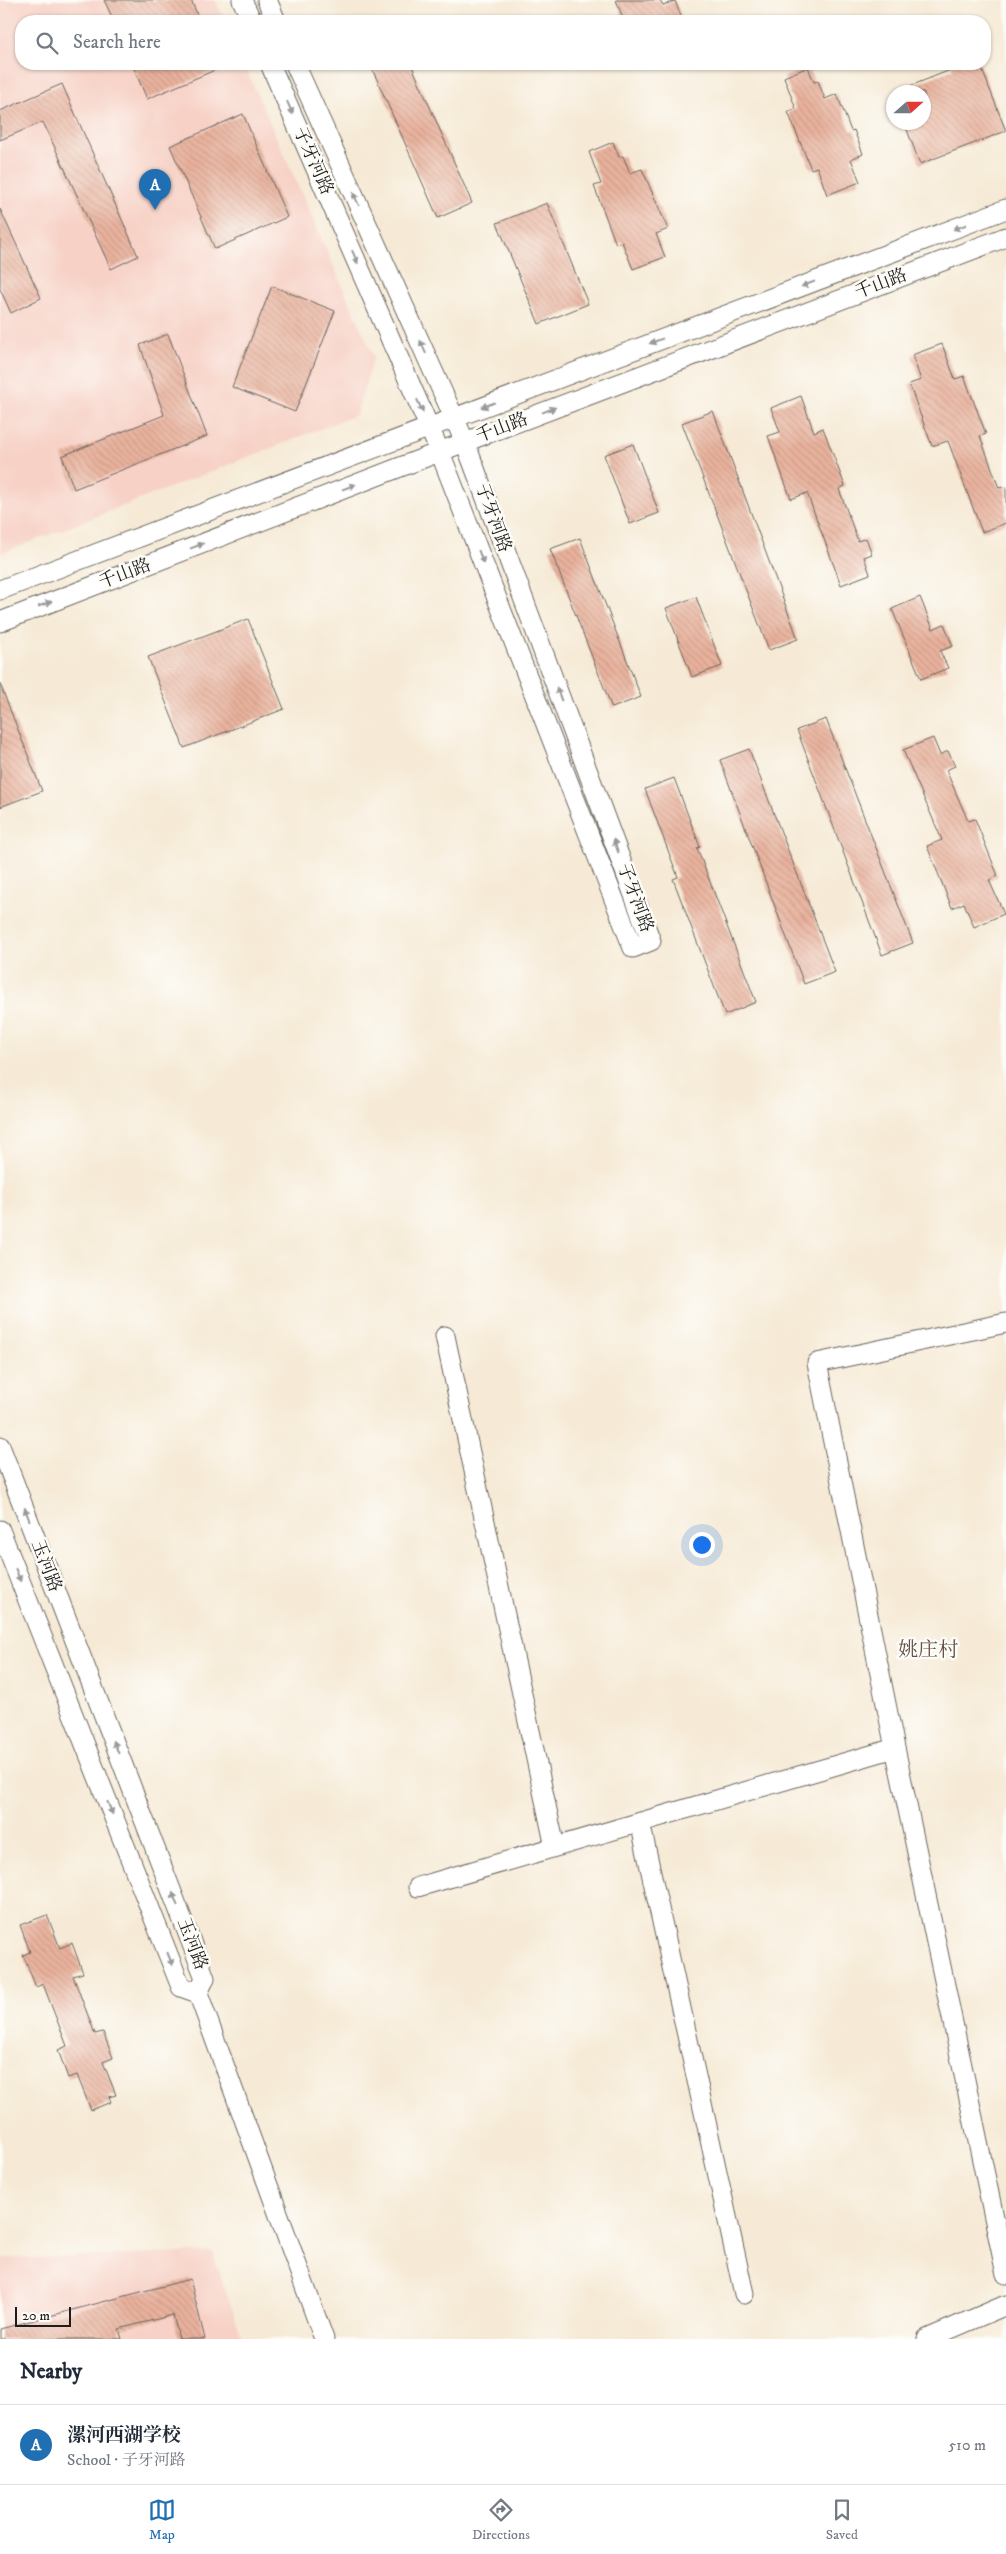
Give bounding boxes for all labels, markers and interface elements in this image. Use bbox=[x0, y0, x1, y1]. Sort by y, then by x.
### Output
search box bbox=[15, 15, 991, 70]
icon: search bbox=[33, 29, 61, 57]
text: Search here bbox=[73, 31, 161, 54]
north arrow bbox=[886, 85, 931, 130]
one-way arrow bbox=[286, 101, 294, 115]
street label: 子牙河路 bbox=[288, 124, 338, 198]
pin: A bbox=[139, 169, 171, 210]
one-way arrow bbox=[352, 192, 360, 206]
one-way arrow bbox=[953, 224, 968, 231]
one-way arrow bbox=[351, 250, 359, 264]
street label: 千山路 bbox=[852, 264, 910, 304]
one-way arrow bbox=[801, 281, 816, 288]
one-way arrow bbox=[649, 338, 664, 345]
one-way arrow bbox=[418, 340, 426, 354]
one-way arrow bbox=[416, 399, 424, 413]
one-way arrow bbox=[480, 401, 495, 409]
one-way arrow bbox=[542, 406, 557, 414]
street label: 千山路 bbox=[473, 408, 531, 448]
street label: 子牙河路 bbox=[470, 480, 516, 556]
one-way arrow bbox=[342, 483, 356, 491]
one-way arrow bbox=[190, 542, 205, 550]
one-way arrow bbox=[477, 550, 485, 565]
street label: 千山路 bbox=[96, 554, 154, 594]
one-way arrow bbox=[38, 600, 53, 608]
one-way arrow bbox=[555, 686, 562, 701]
one-way arrow bbox=[612, 838, 620, 853]
street label: 子牙河路 bbox=[612, 860, 658, 936]
one-way arrow bbox=[22, 1507, 30, 1521]
your location bbox=[689, 1532, 715, 1558]
street label: 玉河路 bbox=[26, 1537, 66, 1595]
one-way arrow bbox=[14, 1568, 22, 1583]
district label: 姚庄村 bbox=[898, 1638, 958, 1663]
one-way arrow bbox=[112, 1740, 119, 1755]
one-way arrow bbox=[107, 1800, 114, 1815]
one-way arrow bbox=[171, 1891, 179, 1906]
street label: 玉河路 bbox=[172, 1915, 212, 1973]
one-way arrow bbox=[166, 1951, 174, 1966]
scale bar bbox=[15, 2304, 71, 2327]
text: 20 m bbox=[22, 2307, 50, 2325]
text: Nearby bbox=[20, 2359, 82, 2385]
text: 漯河西湖学校 bbox=[67, 2424, 181, 2447]
text: A bbox=[31, 2435, 41, 2455]
text: 510 m bbox=[948, 2435, 986, 2455]
text: School · 子牙河路 bbox=[67, 2450, 186, 2470]
tab: Map bbox=[148, 2496, 176, 2544]
tab: Directions bbox=[472, 2496, 530, 2544]
tab: Saved bbox=[826, 2496, 858, 2544]

